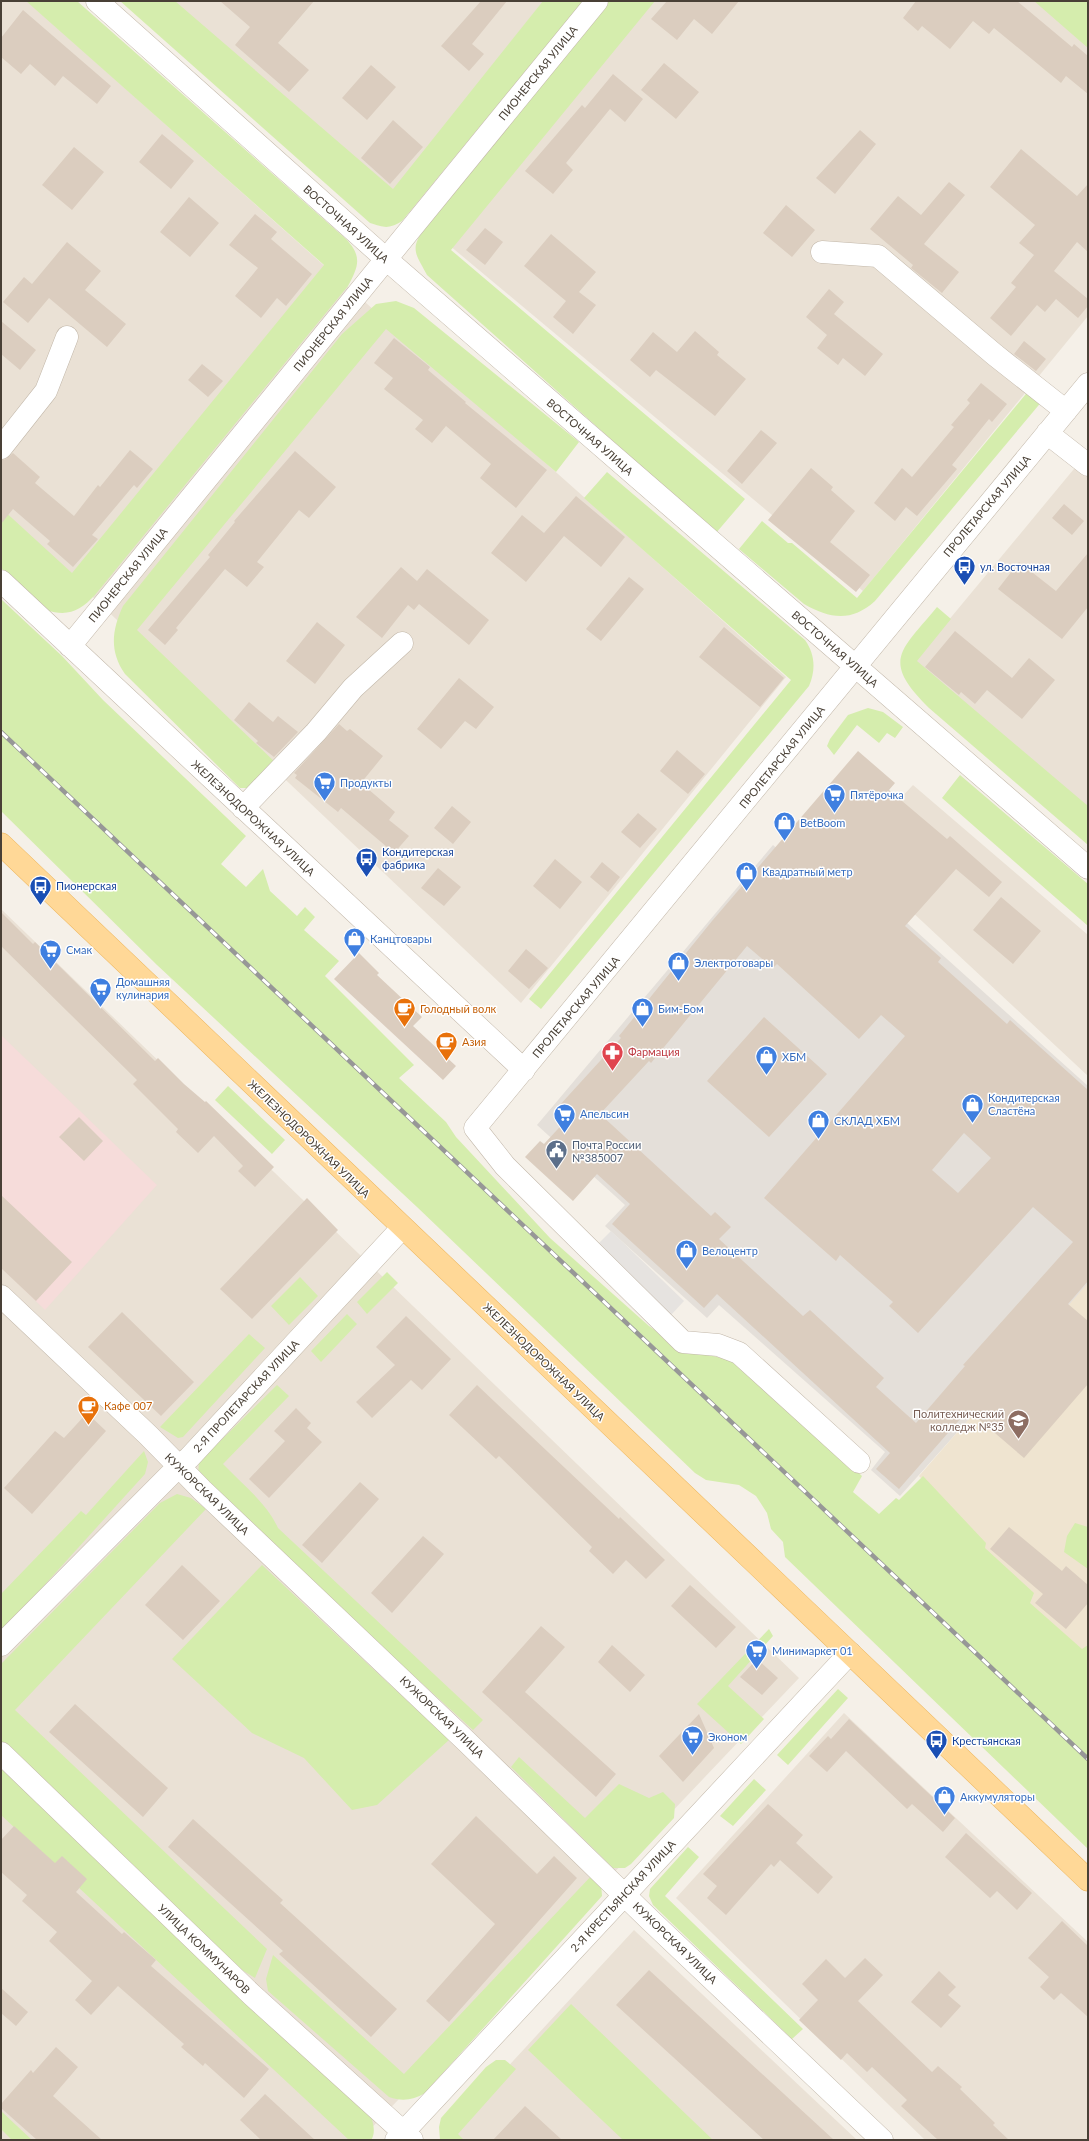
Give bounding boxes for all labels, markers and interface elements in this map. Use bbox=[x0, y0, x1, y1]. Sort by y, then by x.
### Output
street label: ПИОНЕРСКАЯ УЛИЦА bbox=[496, 22, 580, 122]
street label: ВОСТОЧНАЯ УЛИЦА bbox=[301, 182, 392, 266]
street label: ПИОНЕРСКАЯ УЛИЦА bbox=[291, 273, 375, 373]
street label: ВОСТОЧНАЯ УЛИЦА bbox=[545, 396, 637, 478]
street label: ПРОЛЕТАРСКАЯ УЛИЦА bbox=[940, 452, 1033, 559]
street label: ПИОНЕРСКАЯ УЛИЦА bbox=[86, 524, 170, 624]
bus stop icon: ул. Восточная bbox=[952, 554, 978, 587]
place label: ул. Восточная bbox=[980, 560, 1050, 573]
street label: ВОСТОЧНАЯ УЛИЦА bbox=[790, 608, 882, 690]
street label: ПРОЛЕТАРСКАЯ УЛИЦА bbox=[736, 702, 827, 811]
street label: ЖЕЛЕЗНОДОРОЖНАЯ УЛИЦА bbox=[189, 757, 318, 879]
supermarket icon: Продукты bbox=[311, 770, 337, 803]
place label: Продукты bbox=[340, 776, 392, 789]
supermarket icon: Пятёрочка bbox=[822, 782, 848, 815]
place label: Пятёрочка bbox=[850, 788, 904, 801]
shop icon: BetBoom bbox=[772, 810, 798, 843]
place label: BetBoom bbox=[800, 816, 845, 829]
bus stop icon: Кондитерская фабрика bbox=[353, 845, 379, 878]
place label: Кондитерская фабрика bbox=[382, 845, 454, 871]
shop icon: Квадратный метр bbox=[734, 859, 760, 892]
place label: Квадратный метр bbox=[762, 865, 853, 878]
bus stop icon: Пионерская bbox=[28, 873, 54, 906]
place label: Пионерская bbox=[56, 879, 117, 892]
shop icon: Канцтовары bbox=[342, 926, 368, 959]
place label: Канцтовары bbox=[370, 932, 432, 945]
supermarket icon: Смак bbox=[38, 937, 64, 970]
place label: Смак bbox=[66, 943, 93, 956]
shop icon: Электротовары bbox=[665, 950, 691, 983]
street label: ПРОЛЕТАРСКАЯ УЛИЦА bbox=[529, 953, 622, 1060]
place label: Электротовары bbox=[694, 956, 773, 969]
supermarket icon: Домашняя кулинария bbox=[87, 975, 113, 1008]
place label: Домашняя кулинария bbox=[116, 975, 170, 1001]
cafe icon: Голодный волк bbox=[392, 996, 418, 1029]
shop icon: Бим-Бом bbox=[629, 996, 655, 1029]
place label: Голодный волк bbox=[420, 1002, 497, 1015]
place label: Бим-Бом bbox=[658, 1002, 704, 1015]
cafe icon: Азия bbox=[433, 1029, 459, 1062]
place label: Азия bbox=[462, 1035, 486, 1048]
pharmacy icon: Фармация bbox=[599, 1039, 625, 1072]
shop icon: ХБМ bbox=[754, 1044, 780, 1077]
place label: Фармация bbox=[628, 1045, 680, 1058]
place label: ХБМ bbox=[782, 1050, 806, 1063]
street label: ЖЕЛЕЗНОДОРОЖНАЯ УЛИЦА bbox=[246, 1077, 373, 1201]
shop icon: Кондитерская Сластёна bbox=[960, 1091, 986, 1124]
place label: Кондитерская Сластёна bbox=[988, 1091, 1060, 1117]
supermarket icon: Апельсин bbox=[551, 1101, 577, 1134]
place label: Апельсин bbox=[580, 1107, 629, 1120]
shop icon: СКЛАД ХБМ bbox=[805, 1108, 831, 1141]
place label: СКЛАД ХБМ bbox=[834, 1114, 900, 1127]
public building icon: Почта России №385007 bbox=[544, 1138, 570, 1171]
place label: Почта России №385007 bbox=[572, 1138, 641, 1164]
shop icon: Велоцентр bbox=[673, 1238, 699, 1271]
place label: Велоцентр bbox=[702, 1244, 758, 1257]
street label: ЖЕЛЕЗНОДОРОЖНАЯ УЛИЦА bbox=[481, 1300, 608, 1424]
street label: 2-Я ПРОЛЕТАРСКАЯ УЛИЦА bbox=[190, 1336, 302, 1455]
cafe icon: Кафе 007 bbox=[76, 1393, 102, 1426]
place label: Кафе 007 bbox=[104, 1399, 152, 1412]
place label: Политехнический колледж №35 bbox=[913, 1407, 1004, 1433]
school or university icon: Политехнический колледж №35 bbox=[1006, 1407, 1032, 1440]
street label: КУЖОРСКАЯ УЛИЦА bbox=[163, 1450, 252, 1537]
supermarket icon: Минимаркет 01 bbox=[744, 1638, 770, 1671]
place label: Минимаркет 01 bbox=[772, 1644, 853, 1657]
street label: КУЖОРСКАЯ УЛИЦА bbox=[398, 1673, 487, 1760]
supermarket icon: Эконом bbox=[680, 1724, 706, 1757]
bus stop icon: Крестьянская bbox=[924, 1728, 950, 1761]
place label: Эконом bbox=[708, 1730, 747, 1743]
place label: Крестьянская bbox=[952, 1734, 1021, 1747]
shop icon: Аккумуляторы bbox=[932, 1784, 958, 1817]
place label: Аккумуляторы bbox=[960, 1790, 1035, 1803]
street label: 2-Я КРЕСТЬЯНСКАЯ УЛИЦА bbox=[567, 1837, 678, 1954]
street label: КУЖОРСКАЯ УЛИЦА bbox=[631, 1899, 720, 1986]
street label: УЛИЦА КОММУНАРОВ bbox=[156, 1901, 253, 1996]

